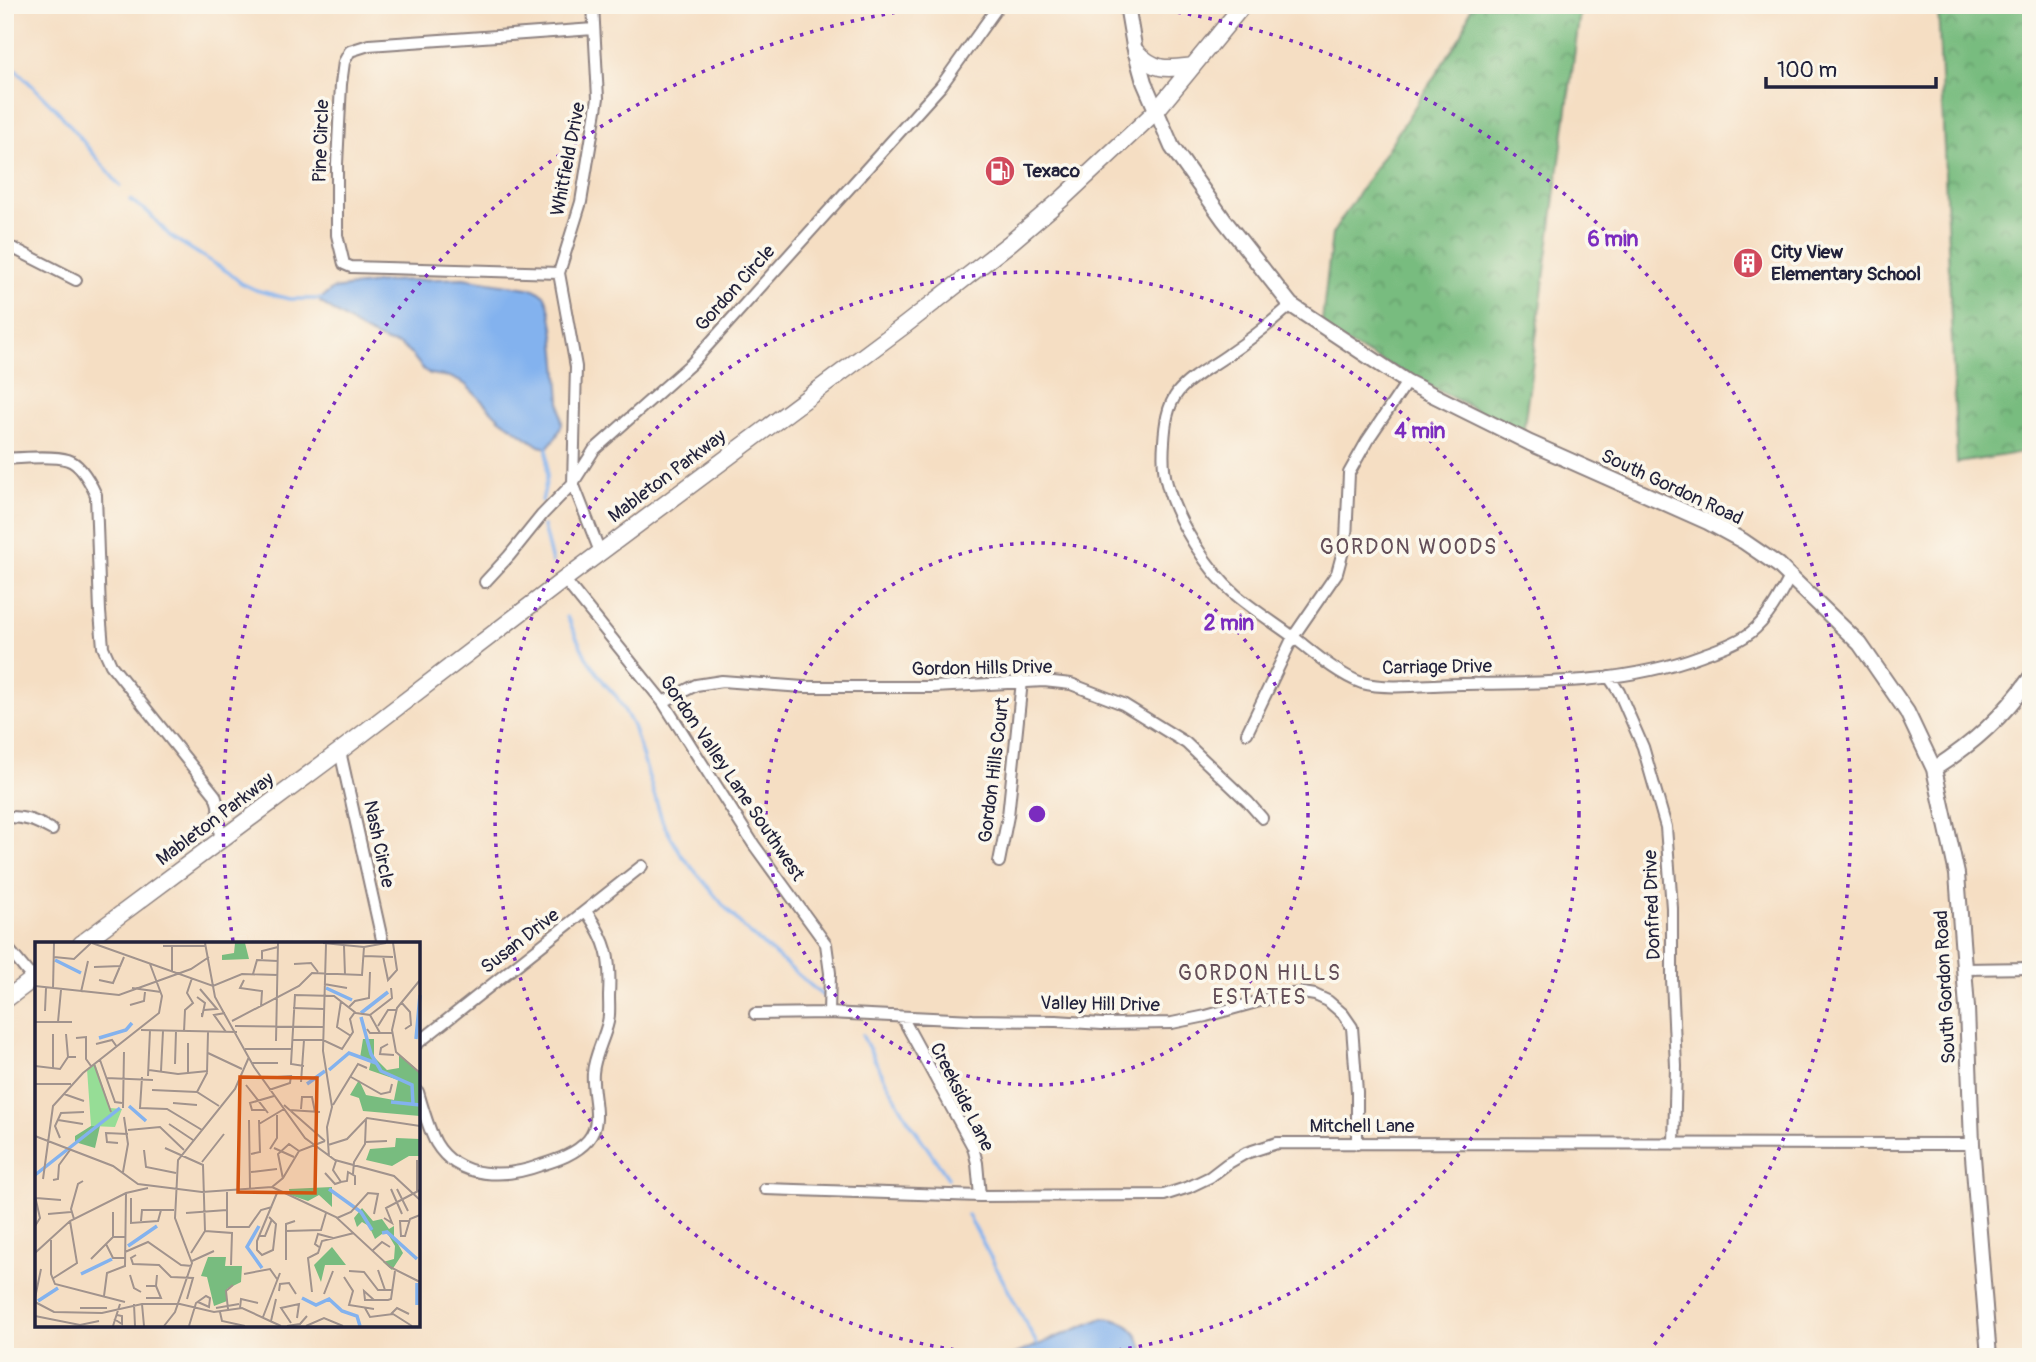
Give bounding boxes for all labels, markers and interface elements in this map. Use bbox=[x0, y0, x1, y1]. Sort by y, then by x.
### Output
scale bar bbox=[1766, 46, 1936, 90]
text: 100 m bbox=[1777, 57, 1837, 84]
street label: Pine Circle bbox=[308, 98, 334, 183]
street label: Whitfield Drive bbox=[545, 99, 591, 218]
fuel station icon: Texaco bbox=[983, 154, 1017, 188]
place label: Texaco bbox=[1022, 159, 1081, 183]
text: 6 min bbox=[1588, 226, 1639, 253]
street label: Gordon Circle bbox=[690, 239, 781, 336]
place label: City View Elementary School bbox=[1771, 240, 1921, 286]
building icon: City View Elementary School bbox=[1731, 246, 1765, 280]
text: 4 min bbox=[1395, 418, 1446, 445]
street label: Mableton Parkway bbox=[603, 424, 731, 528]
street label: South Gordon Road bbox=[1597, 444, 1747, 530]
district label: GORDON WOODS bbox=[1320, 534, 1498, 561]
text: 2 min bbox=[1204, 610, 1254, 637]
street label: Carriage Drive bbox=[1382, 654, 1493, 680]
street label: Gordon Hills Drive bbox=[911, 655, 1053, 681]
street label: Gordon Valley Lane Southwest bbox=[654, 671, 810, 886]
street label: Gordon Hills Court bbox=[973, 696, 1015, 844]
street label: Mableton Parkway bbox=[151, 767, 279, 871]
street label: Nash Circle bbox=[358, 798, 400, 890]
centre of rings bbox=[1025, 802, 1049, 826]
street label: Donfred Drive bbox=[1638, 849, 1666, 960]
street label: Susan Drive bbox=[476, 903, 564, 979]
street label: South Gordon Road bbox=[1929, 910, 1961, 1064]
inset map bbox=[35, 942, 420, 1327]
district label: GORDON HILLS ESTATES bbox=[1178, 960, 1342, 1011]
street label: Valley Hill Drive bbox=[1040, 991, 1161, 1017]
street label: Creekside Lane bbox=[924, 1039, 1000, 1156]
street label: Mitchell Lane bbox=[1310, 1114, 1415, 1138]

